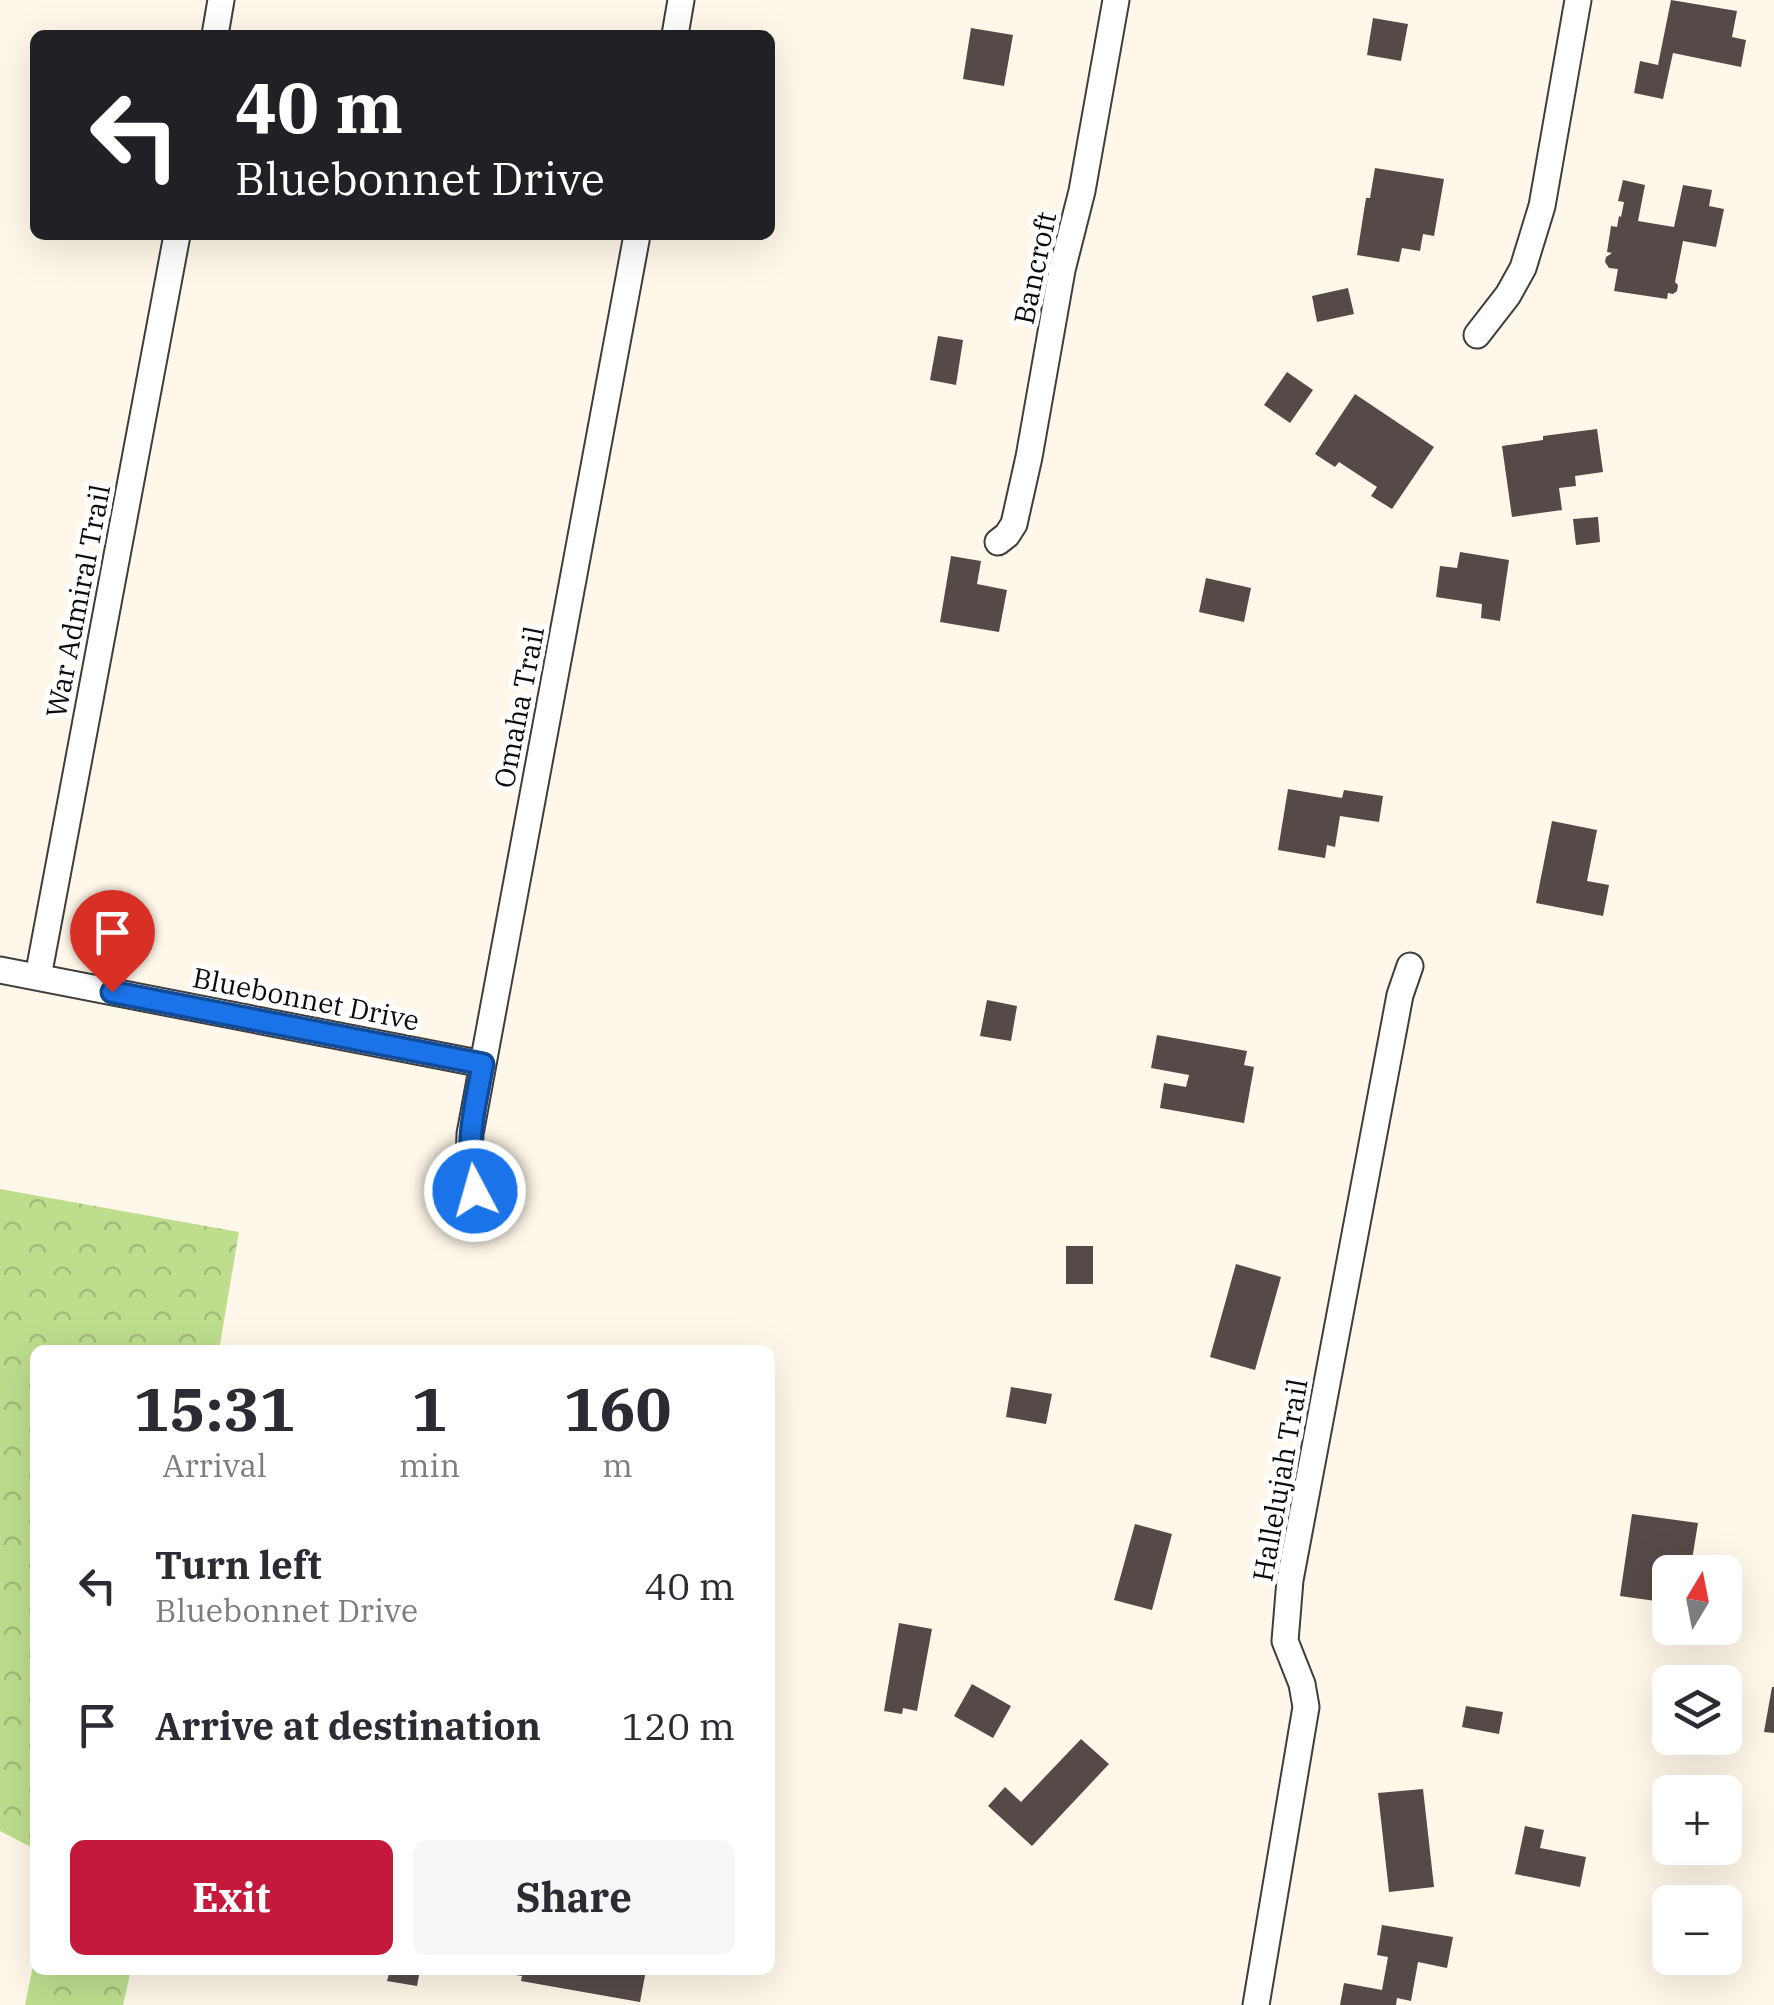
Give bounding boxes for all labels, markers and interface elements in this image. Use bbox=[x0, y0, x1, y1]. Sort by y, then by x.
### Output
text: 40 m bbox=[235, 61, 403, 152]
icon: left bbox=[70, 70, 200, 200]
text: Bluebonnet Drive bbox=[235, 149, 605, 207]
street label: Bancroft bbox=[1005, 208, 1064, 327]
street label: War Admiral Trail bbox=[37, 481, 118, 721]
street label: Omaha Trail bbox=[485, 623, 552, 791]
pin bbox=[70, 890, 155, 993]
icon: arrive bbox=[85, 905, 140, 960]
street label: Bluebonnet Drive bbox=[190, 958, 423, 1039]
position arrow bbox=[423, 1139, 527, 1243]
text: 15:31 bbox=[133, 1369, 296, 1448]
text: 1 bbox=[412, 1369, 448, 1448]
text: 160 bbox=[564, 1369, 672, 1448]
street label: Hallelujah Trail bbox=[1243, 1376, 1316, 1584]
text: Arrival bbox=[162, 1444, 267, 1486]
text: min bbox=[399, 1444, 460, 1486]
text: m bbox=[602, 1444, 633, 1486]
text: Turn left bbox=[155, 1540, 322, 1589]
north arrow bbox=[1652, 1555, 1742, 1645]
map controls bbox=[1652, 1555, 1742, 1975]
icon: left bbox=[70, 1558, 125, 1613]
text: 40 m bbox=[644, 1561, 735, 1610]
text: Bluebonnet Drive bbox=[155, 1589, 418, 1631]
button: layers bbox=[1652, 1665, 1742, 1755]
icon: arrive bbox=[70, 1698, 125, 1753]
text: Arrive at destination bbox=[155, 1701, 541, 1750]
text: 120 m bbox=[622, 1701, 735, 1750]
button: + bbox=[1652, 1775, 1742, 1865]
button: Exit bbox=[70, 1840, 393, 1955]
button: Share bbox=[413, 1840, 735, 1955]
button: − bbox=[1652, 1885, 1742, 1975]

